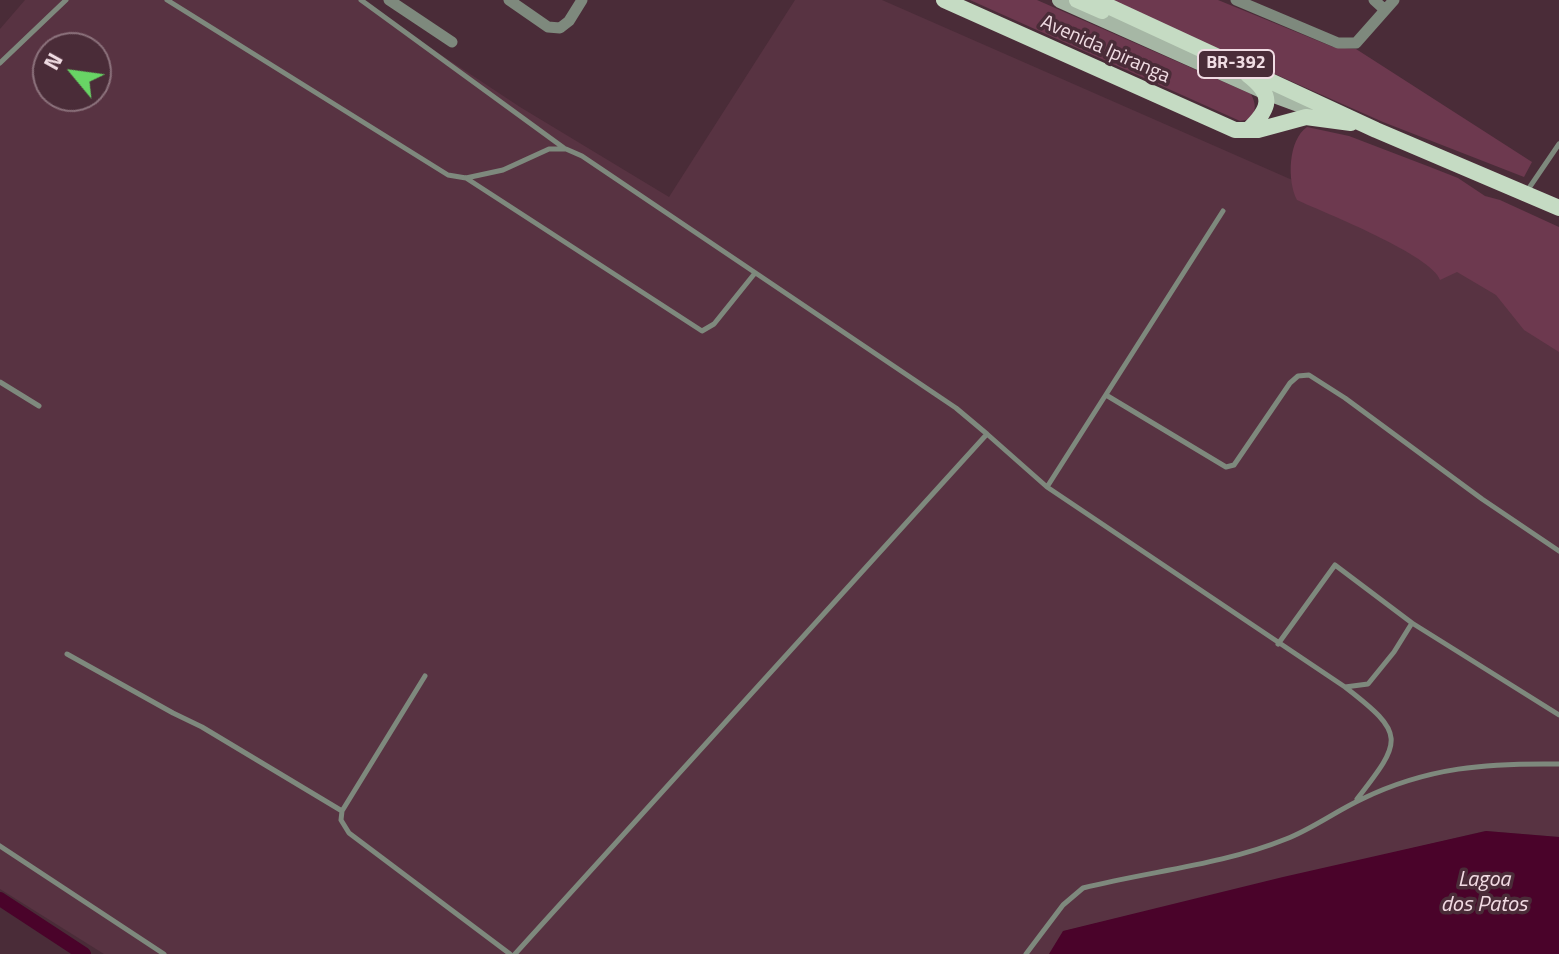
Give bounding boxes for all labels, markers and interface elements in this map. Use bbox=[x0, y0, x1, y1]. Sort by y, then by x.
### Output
street label: Avenida Ipiranga bbox=[1037, 11, 1173, 89]
north arrow bbox=[32, 32, 112, 112]
text: N bbox=[34, 46, 71, 76]
road number: BR-392 bbox=[1198, 50, 1274, 78]
water label: Lagoa dos Patos bbox=[1441, 868, 1527, 920]

